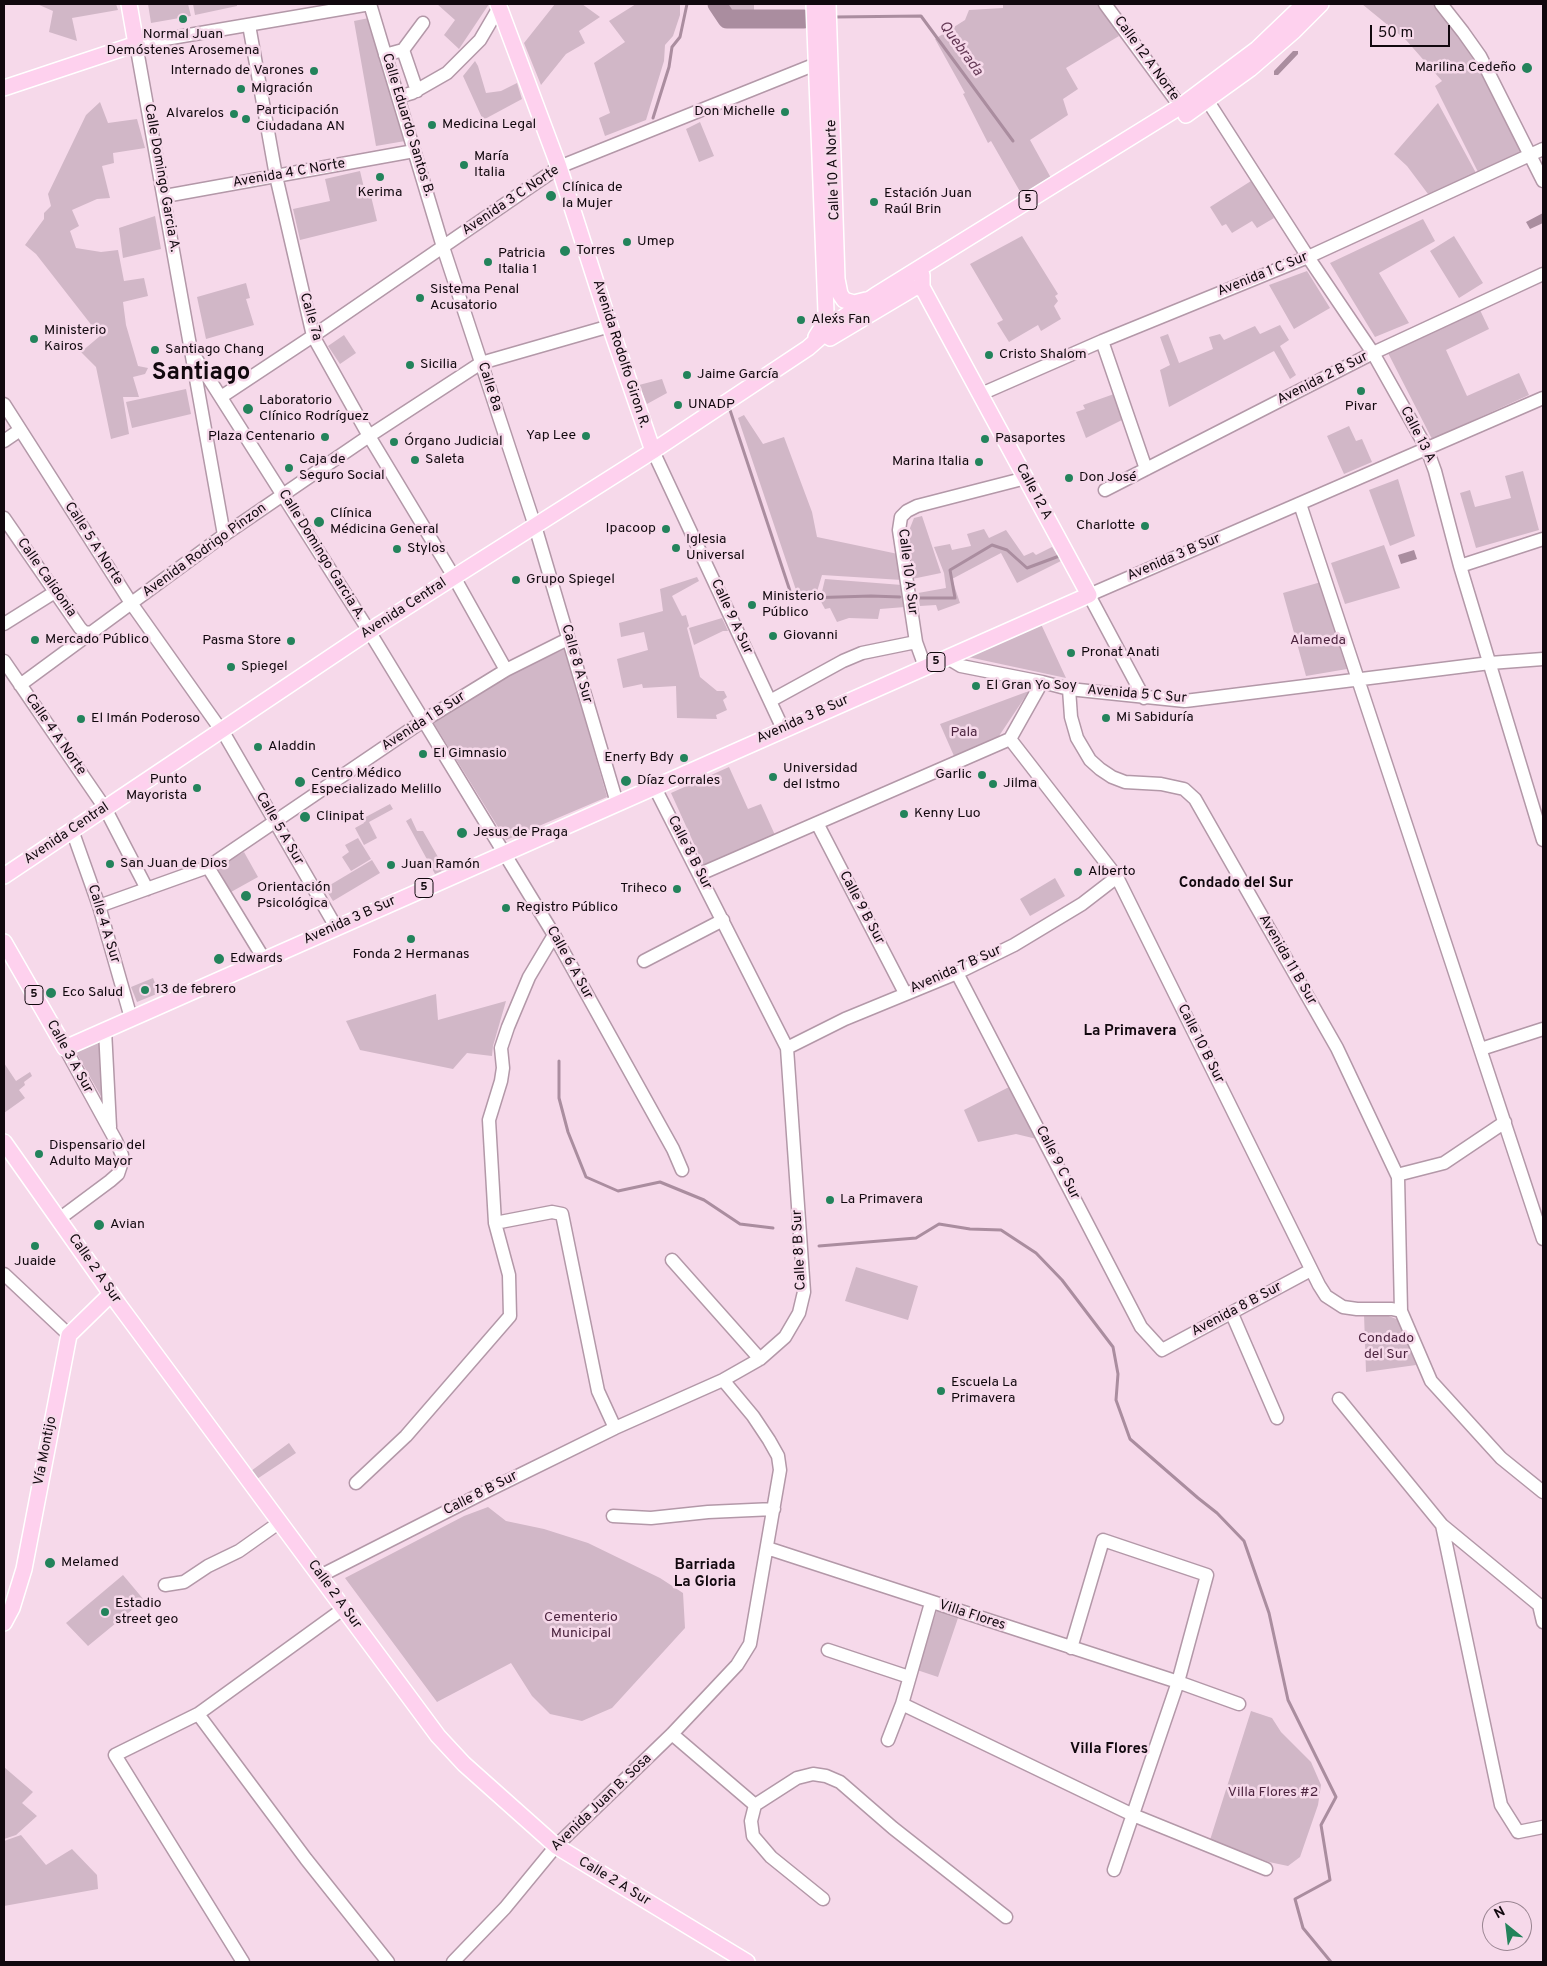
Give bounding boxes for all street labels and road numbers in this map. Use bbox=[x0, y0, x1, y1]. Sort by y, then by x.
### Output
street label: Calle 12 A Norte bbox=[1110, 13, 1182, 105]
street label: Calle Eduardo Santos B. bbox=[377, 52, 437, 198]
street label: Calle Domingo Garcia A. bbox=[140, 103, 182, 253]
street label: Calle 10 A Norte bbox=[824, 119, 844, 221]
street label: Avenida 4 C Norte bbox=[231, 156, 347, 192]
street label: Avenida 3 C Norte bbox=[459, 162, 563, 240]
road number: 5 bbox=[1019, 190, 1037, 210]
street label: Avenida 1 C Sur bbox=[1215, 249, 1311, 301]
street label: Avenida Rodolfo Giron R. bbox=[588, 278, 652, 430]
street label: Calle 7a bbox=[295, 291, 325, 343]
street label: Avenida 2 B Sur bbox=[1275, 349, 1371, 409]
street label: Calle 8a bbox=[473, 360, 505, 414]
street label: Calle 13 A bbox=[1396, 404, 1438, 466]
street label: Calle 12 A bbox=[1011, 461, 1055, 523]
street label: Calle Domingo Garcia A. bbox=[274, 487, 368, 623]
street label: Calle 5 A Norte bbox=[60, 499, 126, 589]
street label: Avenida Rodrigo Pinzon bbox=[140, 500, 270, 602]
street label: Calle 10 A Sur bbox=[893, 528, 921, 616]
street label: Avenida 3 B Sur bbox=[1125, 531, 1223, 585]
street label: Calle Calidonia bbox=[13, 535, 79, 621]
street label: Avenida Central bbox=[358, 575, 450, 643]
street label: Calle 9 A Sur bbox=[706, 577, 756, 657]
street label: Calle 8 A Sur bbox=[557, 623, 595, 705]
road number: 5 bbox=[927, 652, 945, 672]
street label: Avenida 5 C Sur bbox=[1087, 682, 1187, 708]
street label: Avenida 1 B Sur bbox=[379, 689, 469, 755]
street label: Calle 4 A Norte bbox=[21, 691, 89, 779]
street label: Avenida 3 B Sur bbox=[754, 692, 852, 748]
street label: Calle 5 A Sur bbox=[251, 790, 307, 868]
street label: Avenida Central bbox=[21, 799, 113, 869]
street label: Calle 8 B Sur bbox=[663, 813, 715, 893]
street label: Calle 9 B Sur bbox=[835, 869, 887, 947]
road number: 5 bbox=[415, 878, 433, 898]
street label: Calle 4 A Sur bbox=[83, 883, 123, 965]
street label: Avenida 3 B Sur bbox=[301, 893, 399, 949]
street label: Avenida 11 B Sur bbox=[1254, 912, 1320, 1008]
street label: Calle 6 A Sur bbox=[542, 924, 596, 1002]
street label: Avenida 7 B Sur bbox=[908, 942, 1004, 998]
road number: 5 bbox=[25, 986, 43, 1004]
street label: Calle 10 B Sur bbox=[1173, 1002, 1227, 1086]
street label: Calle 3 A Sur bbox=[42, 1018, 96, 1096]
street label: Calle 9 C Sur bbox=[1031, 1123, 1083, 1203]
street label: Calle 8 B Sur bbox=[789, 1209, 811, 1291]
street label: Calle 2 A Sur bbox=[64, 1231, 124, 1307]
street label: Avenida 8 B Sur bbox=[1189, 1279, 1285, 1341]
street label: Vía Montijo bbox=[31, 1415, 61, 1487]
street label: Calle 8 B Sur bbox=[441, 1468, 521, 1520]
street label: Calle 2 A Sur bbox=[303, 1557, 365, 1633]
street label: Villa Flores bbox=[937, 1597, 1007, 1635]
street label: Avenida Juan B. Sosa bbox=[548, 1751, 656, 1855]
street label: Calle 2 A Sur bbox=[575, 1854, 653, 1910]

